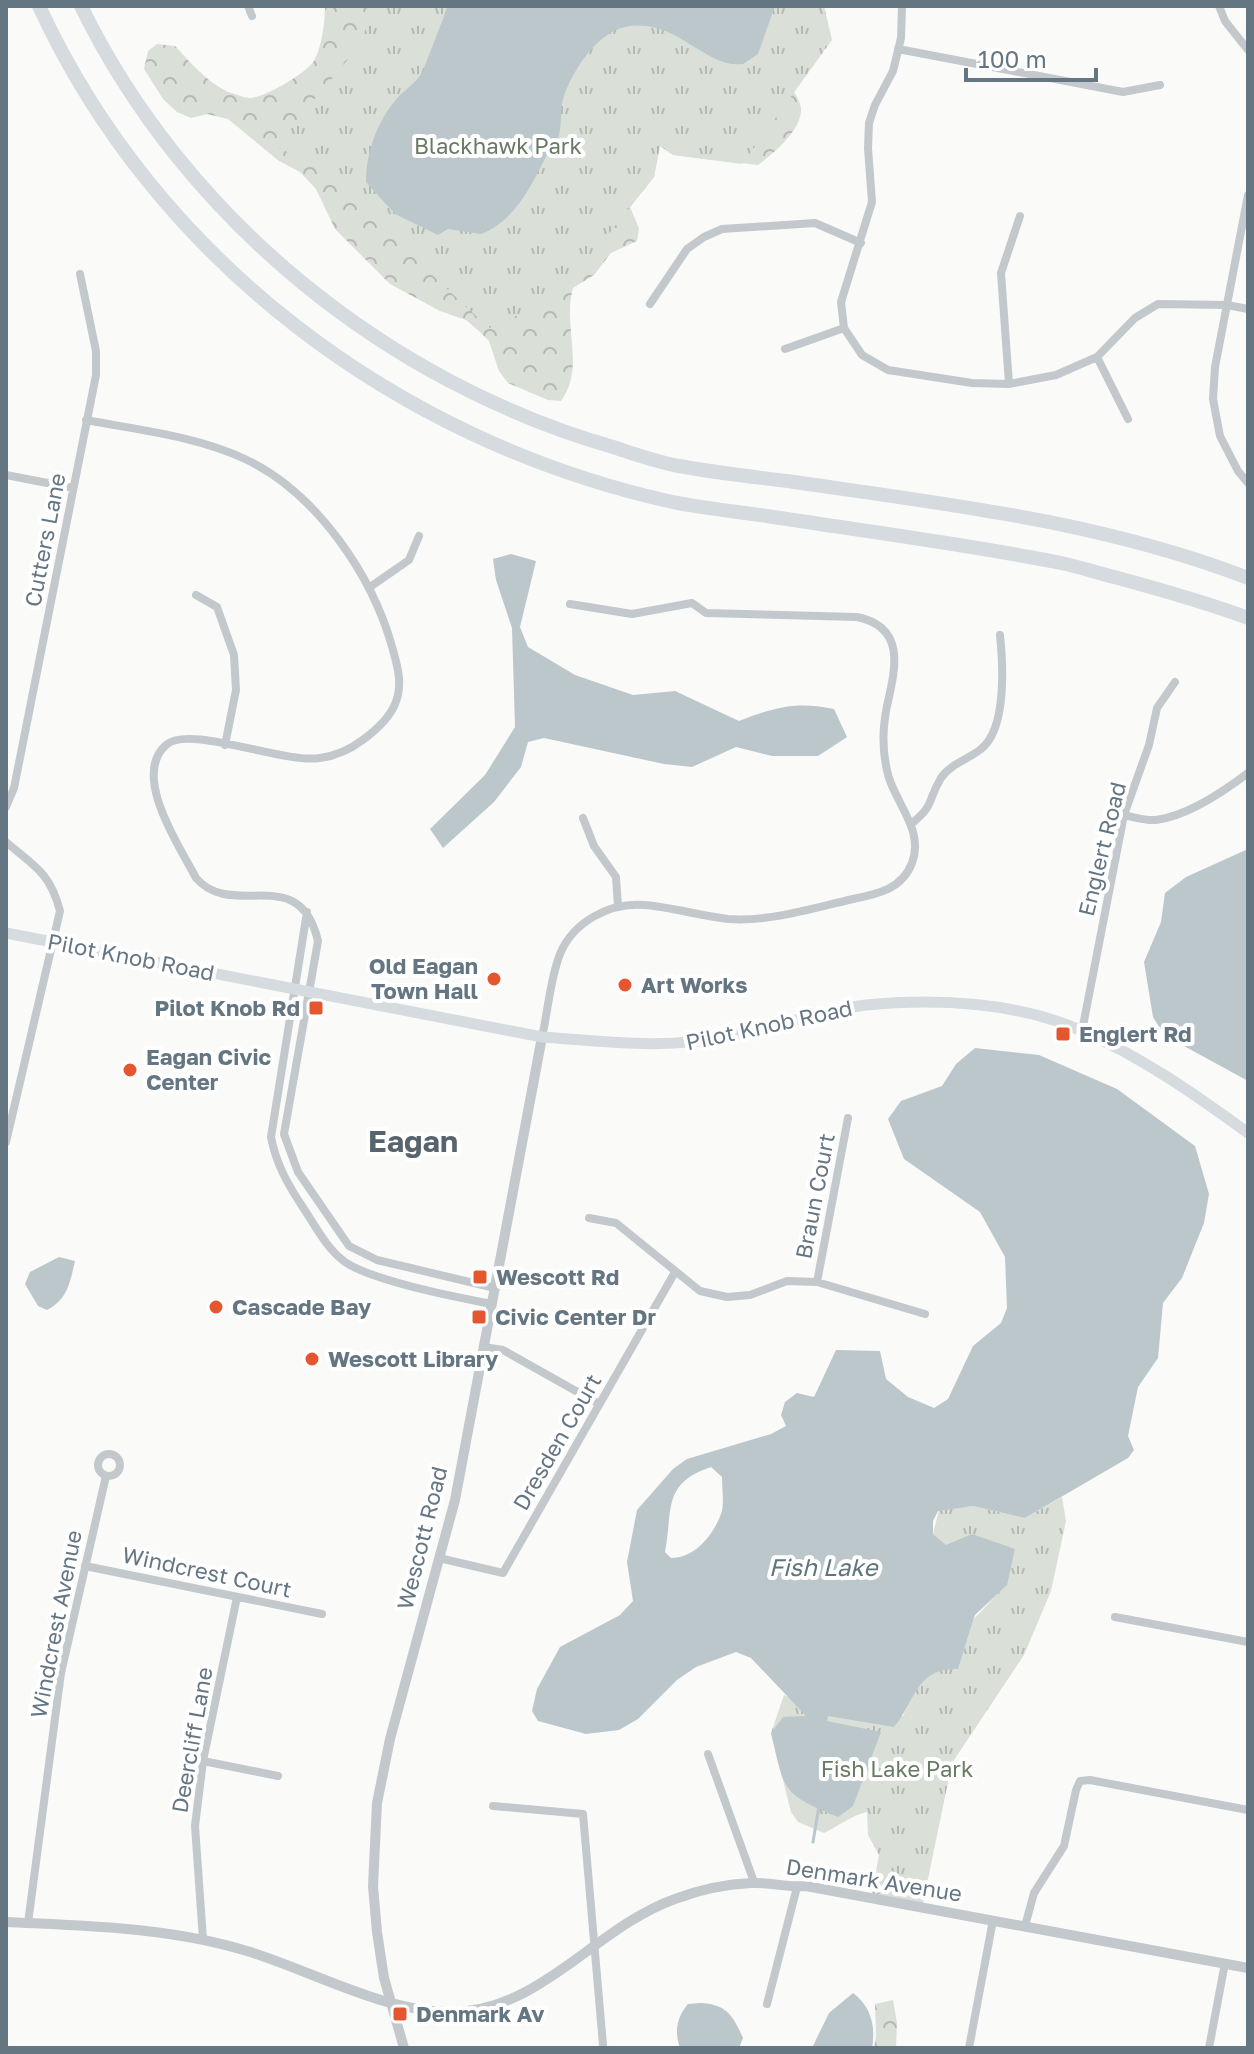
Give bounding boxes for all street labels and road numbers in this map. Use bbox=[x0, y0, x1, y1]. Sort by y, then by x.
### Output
street label: Cutters Lane bbox=[18, 471, 71, 609]
street label: Englert Road bbox=[1072, 779, 1131, 919]
street label: Pilot Knob Road bbox=[45, 927, 217, 986]
street label: Pilot Knob Road bbox=[683, 994, 855, 1055]
street label: Braun Court bbox=[789, 1131, 840, 1261]
street label: Dresden Court bbox=[507, 1369, 606, 1515]
street label: Wescott Road bbox=[391, 1463, 452, 1612]
street label: Windcrest Avenue bbox=[24, 1528, 87, 1720]
street label: Windcrest Court bbox=[120, 1540, 294, 1603]
street label: Deercliff Lane bbox=[165, 1665, 218, 1815]
street label: Denmark Avenue bbox=[784, 1852, 964, 1907]

